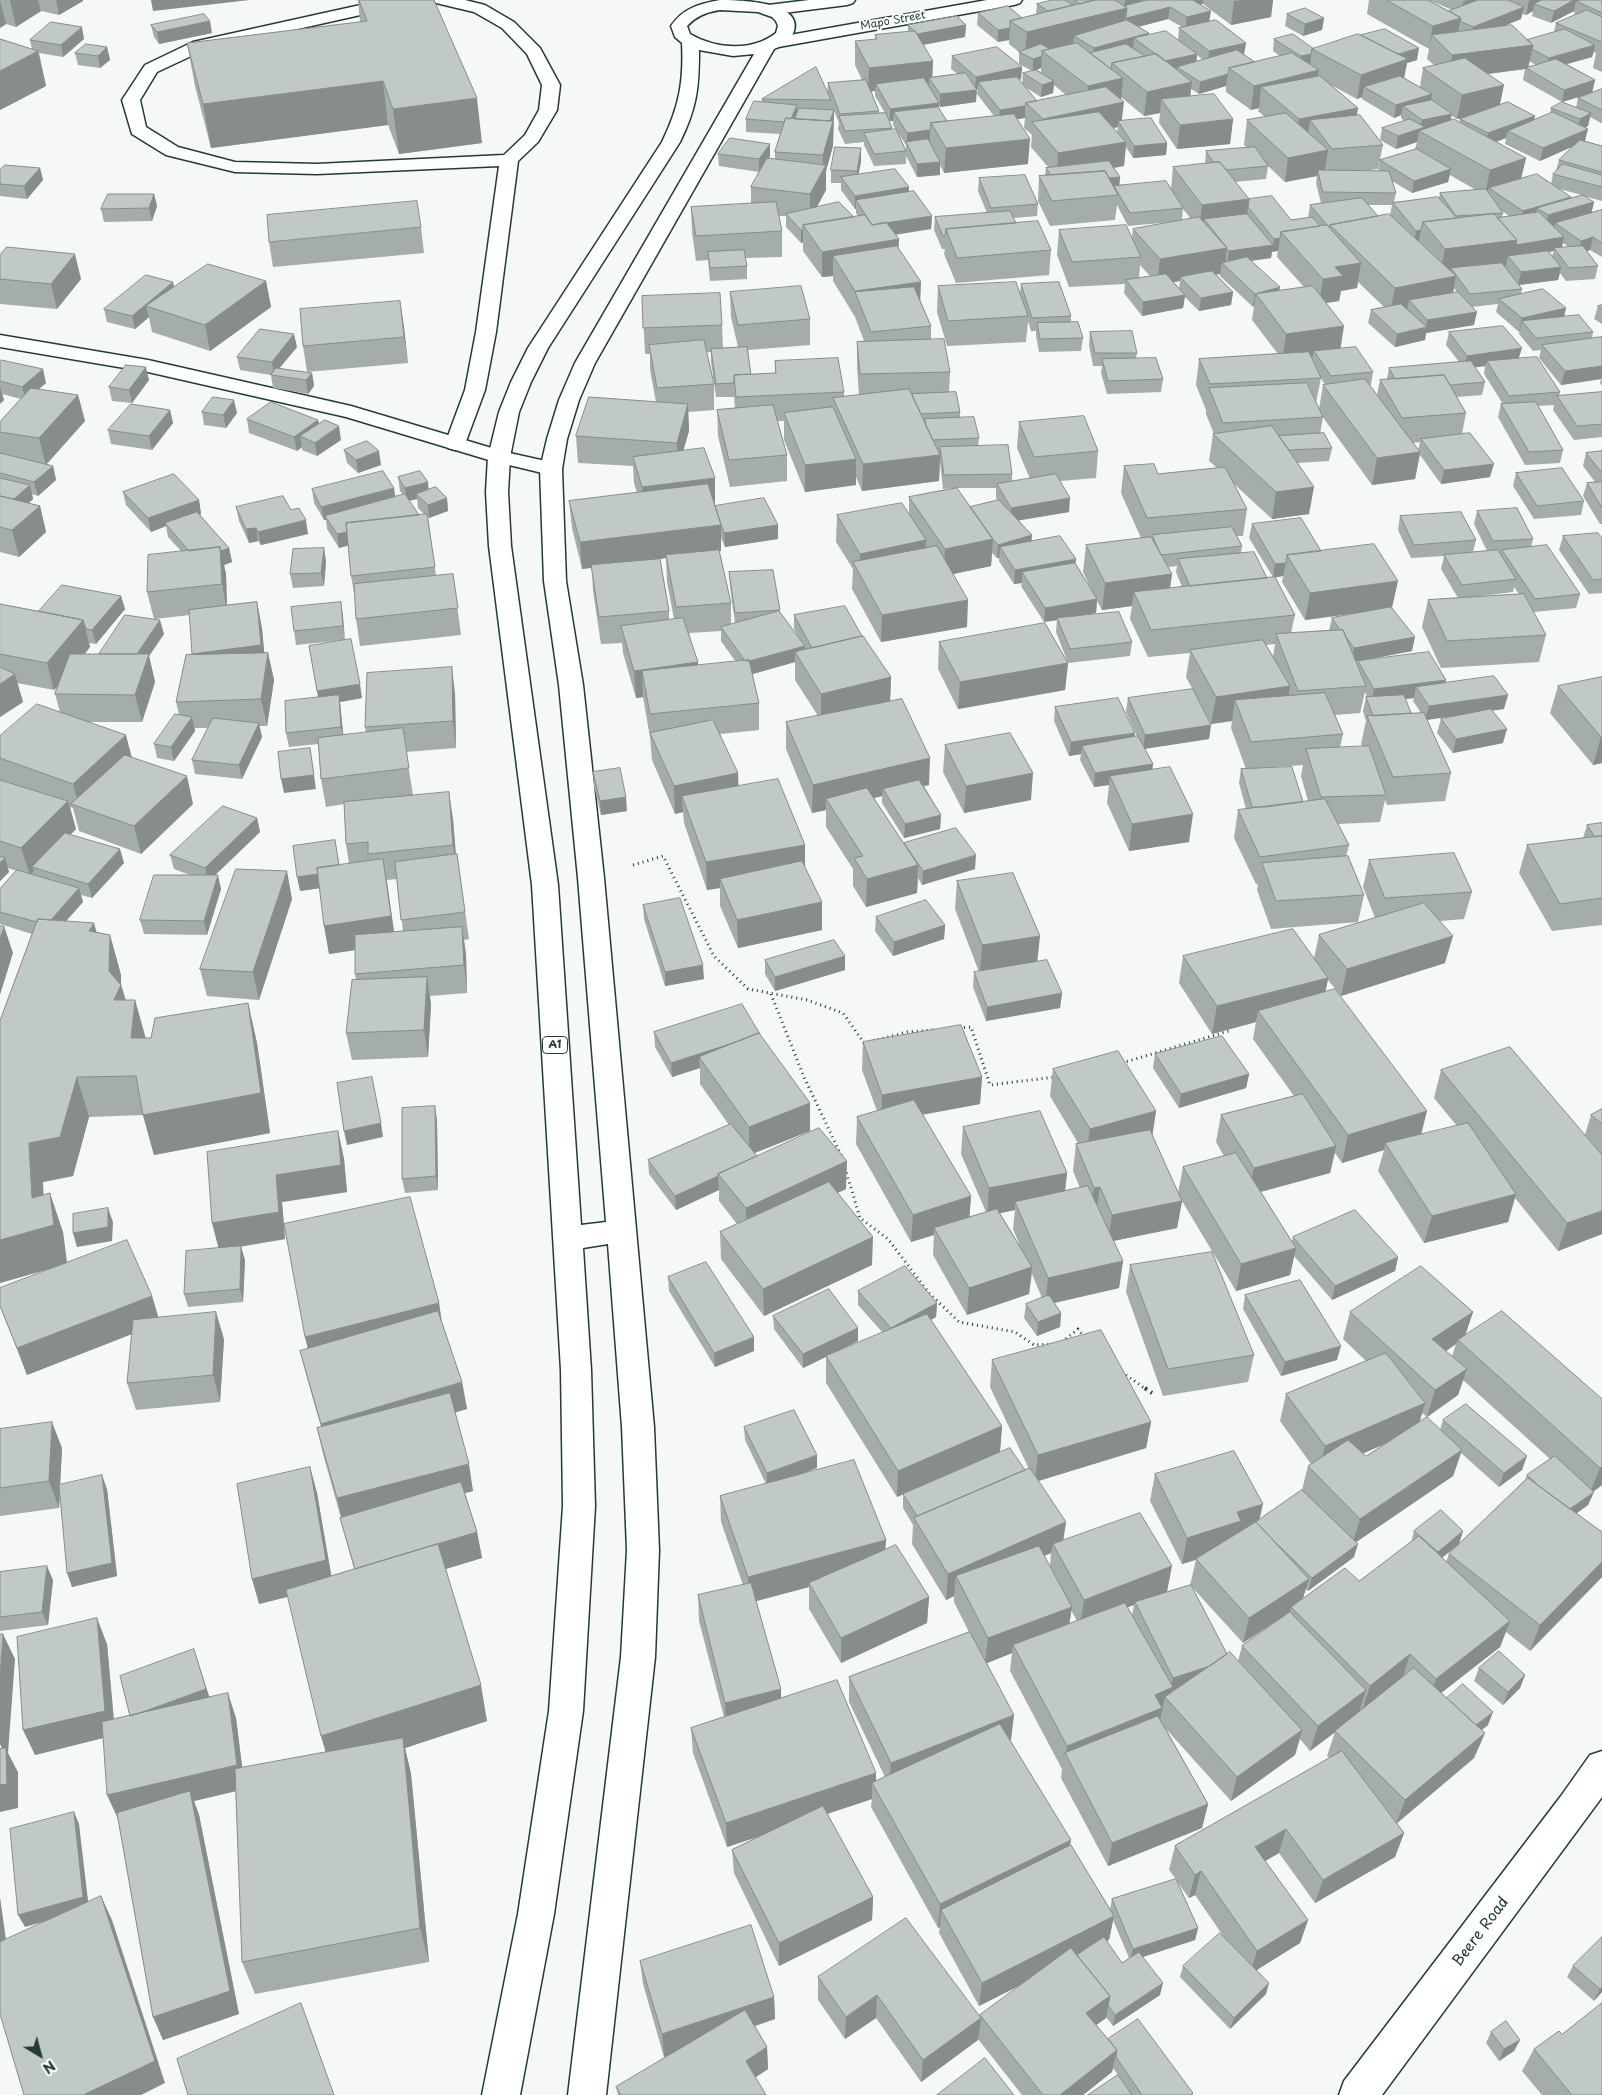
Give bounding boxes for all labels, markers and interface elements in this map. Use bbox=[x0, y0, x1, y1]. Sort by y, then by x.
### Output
street label: Mapo Street bbox=[859, 9, 927, 33]
road number: A1 bbox=[542, 1036, 568, 1054]
street label: Beere Road bbox=[1449, 1894, 1513, 1970]
north arrow bbox=[15, 2030, 65, 2080]
text: N bbox=[39, 2056, 60, 2079]

